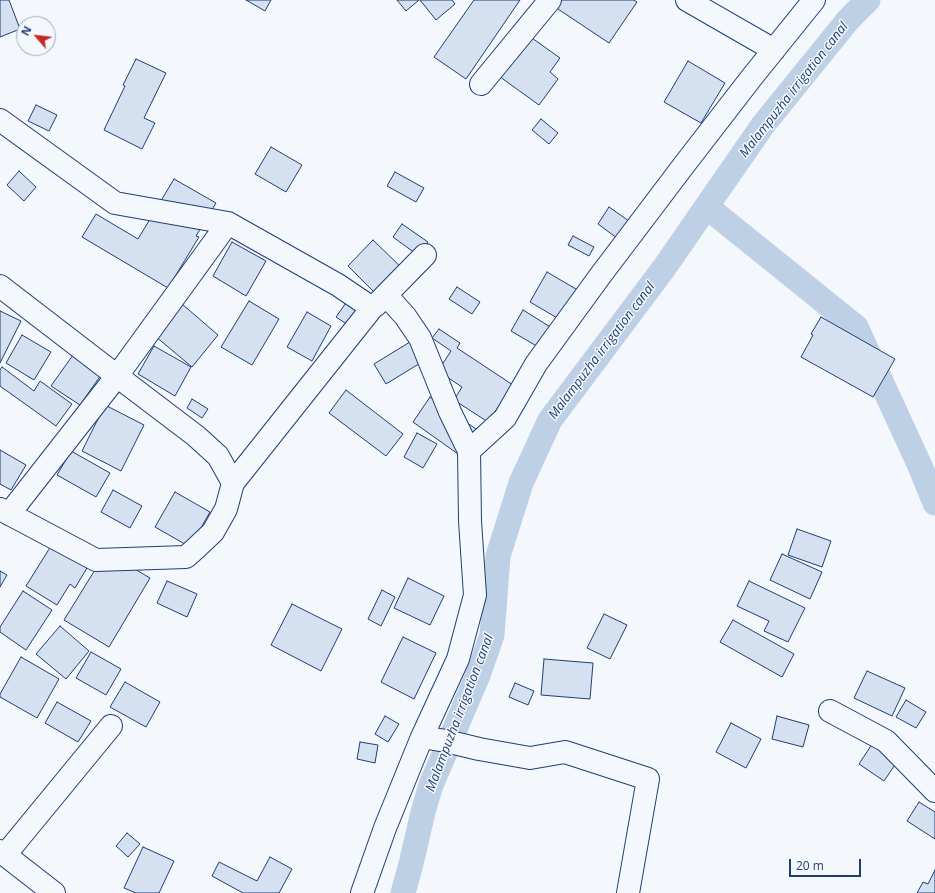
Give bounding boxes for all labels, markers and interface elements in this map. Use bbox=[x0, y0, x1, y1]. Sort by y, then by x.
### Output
north arrow bbox=[16, 16, 56, 56]
water label: Malampuzha irrigation canal bbox=[736, 19, 852, 161]
text: N bbox=[17, 23, 35, 38]
water label: Malampuzha irrigation canal bbox=[545, 280, 659, 422]
water label: Malampuzha irrigation canal bbox=[423, 632, 497, 794]
scale bar bbox=[791, 851, 863, 877]
text: 20 m bbox=[796, 857, 824, 874]

